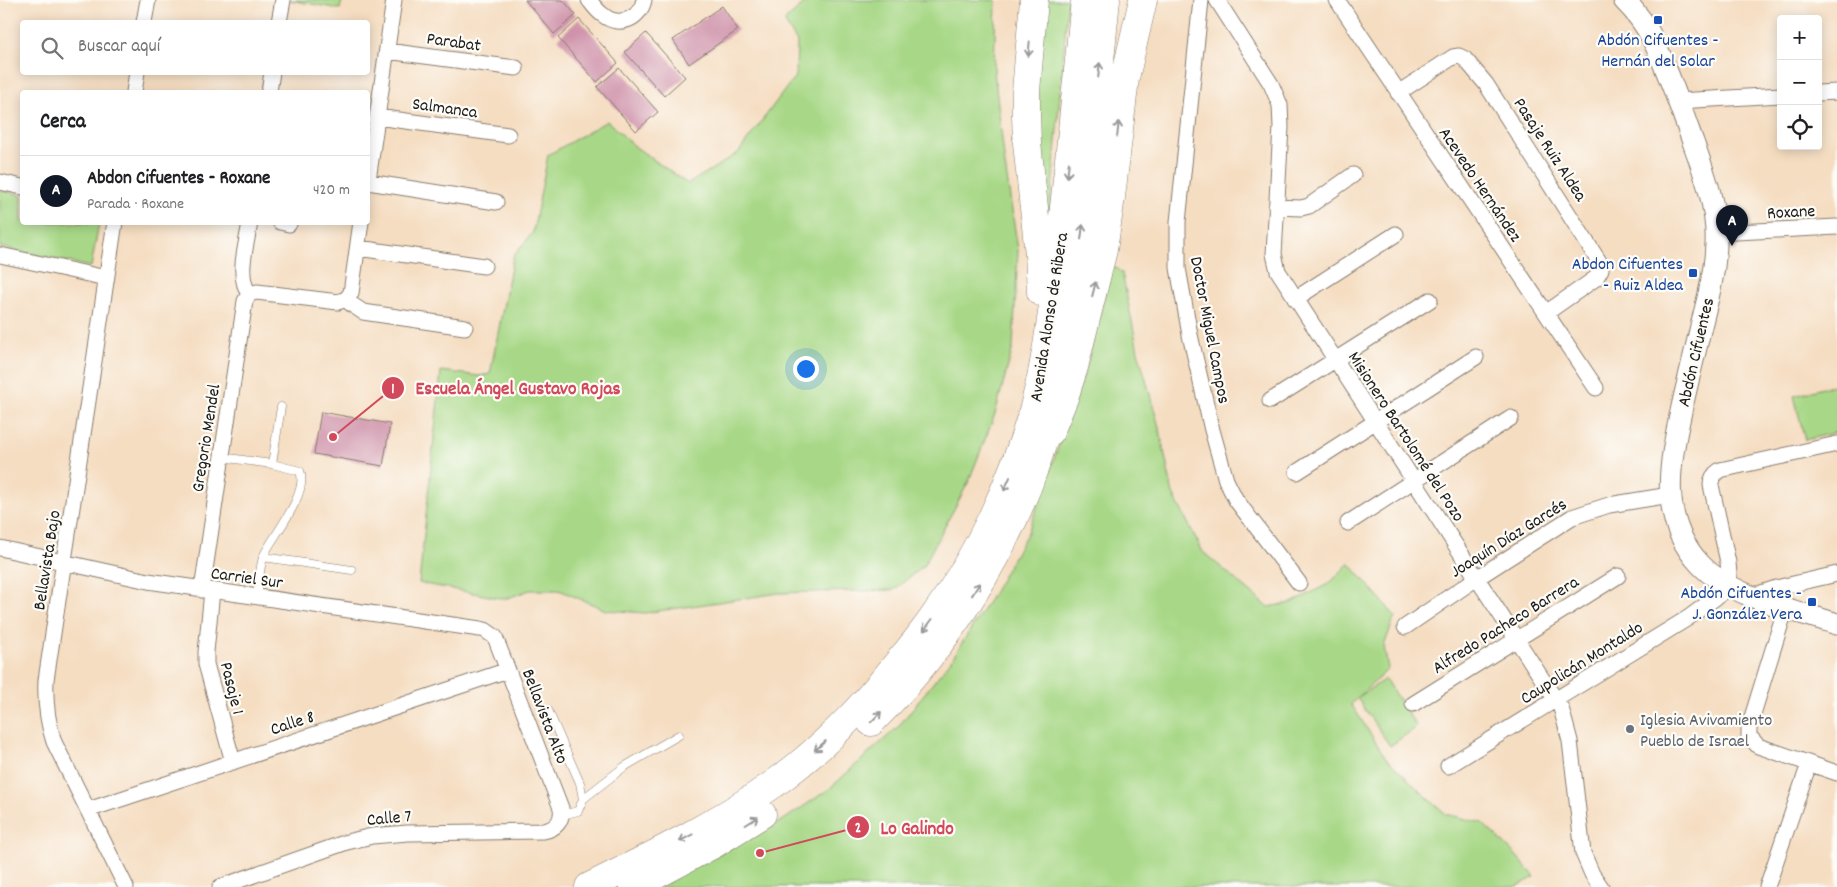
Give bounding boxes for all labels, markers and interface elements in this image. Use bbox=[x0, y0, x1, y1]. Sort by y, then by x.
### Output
marker: Abdón Cifuentes - Hernán del Solar bbox=[1652, 14, 1664, 26]
map controls bbox=[1777, 15, 1822, 150]
button: + bbox=[1777, 15, 1822, 60]
search box bbox=[20, 20, 370, 75]
street label: Parabat bbox=[425, 27, 483, 60]
place label: Abdón Cifuentes - Hernán del Solar bbox=[1597, 29, 1719, 75]
icon: search bbox=[38, 34, 66, 62]
text: Buscar aquí bbox=[78, 34, 160, 61]
one-way arrow bbox=[1025, 40, 1034, 56]
button: − bbox=[1777, 60, 1822, 105]
one-way arrow bbox=[1094, 63, 1104, 79]
street label: Salmanca bbox=[410, 93, 479, 126]
street label: Pasaje Ruiz Aldea bbox=[1506, 94, 1592, 208]
button: locate bbox=[1777, 105, 1822, 150]
text: Cerca bbox=[40, 108, 86, 138]
one-way arrow bbox=[1113, 121, 1123, 137]
street label: Acevedo Hernández bbox=[1431, 123, 1527, 248]
one-way arrow bbox=[1063, 162, 1073, 178]
text: Abdon Cifuentes - Roxane bbox=[87, 166, 270, 193]
text: A bbox=[52, 179, 60, 202]
text: 420 m bbox=[313, 179, 350, 202]
text: Parada · Roxane bbox=[87, 193, 184, 216]
street label: Roxane bbox=[1766, 200, 1816, 227]
pin: A bbox=[1716, 205, 1748, 246]
one-way arrow bbox=[1077, 224, 1087, 240]
street label: Avenida Alonso de Ribera bbox=[1025, 230, 1076, 404]
place label: Abdon Cifuentes - Ruiz Aldea bbox=[1572, 253, 1684, 299]
street label: Doctor Miguel Campos bbox=[1182, 255, 1235, 406]
marker: Abdon Cifuentes - Ruiz Aldea bbox=[1687, 267, 1699, 279]
one-way arrow bbox=[1090, 282, 1099, 298]
street label: Abdón Cifuentes bbox=[1673, 296, 1722, 410]
street label: Misionero Bartolomé del Pozo bbox=[1340, 347, 1469, 527]
your location bbox=[793, 356, 819, 382]
callout: Escuela Ángel Gustavo Rojas bbox=[380, 371, 630, 405]
text: Escuela Ángel Gustavo Rojas bbox=[416, 377, 620, 404]
text: 1 bbox=[391, 379, 395, 401]
street label: Gregorio Mendel bbox=[187, 382, 228, 494]
one-way arrow bbox=[1001, 476, 1011, 491]
street label: Joaquín Díaz Garcés bbox=[1446, 493, 1572, 585]
street label: Bellavista Bajo bbox=[28, 509, 69, 612]
street label: Carriel Sur bbox=[209, 562, 285, 597]
street label: Alfredo Pacheco Barrera bbox=[1428, 571, 1585, 681]
place label: Abdón Cifuentes - J. González Vera bbox=[1681, 582, 1803, 628]
one-way arrow bbox=[971, 583, 981, 597]
marker: Abdón Cifuentes - J. González Vera bbox=[1806, 596, 1818, 608]
street label: Caupolicán Montaldo bbox=[1516, 616, 1648, 712]
one-way arrow bbox=[922, 618, 933, 631]
street label: Pasaje 1 bbox=[212, 660, 249, 718]
street label: Bellavista Alto bbox=[514, 666, 573, 768]
street label: Calle 8 bbox=[267, 706, 318, 743]
place label: Iglesia Avivamiento Pueblo de Israel bbox=[1640, 709, 1772, 755]
one-way arrow bbox=[870, 711, 882, 723]
marker: Iglesia Avivamiento Pueblo de Israel bbox=[1624, 723, 1636, 735]
one-way arrow bbox=[813, 741, 826, 752]
street label: Calle 7 bbox=[366, 805, 413, 834]
callout: Lo Galindo bbox=[845, 810, 964, 844]
one-way arrow bbox=[745, 816, 759, 826]
text: Lo Galindo bbox=[880, 817, 954, 844]
text: 2 bbox=[855, 818, 861, 840]
one-way arrow bbox=[679, 834, 694, 843]

